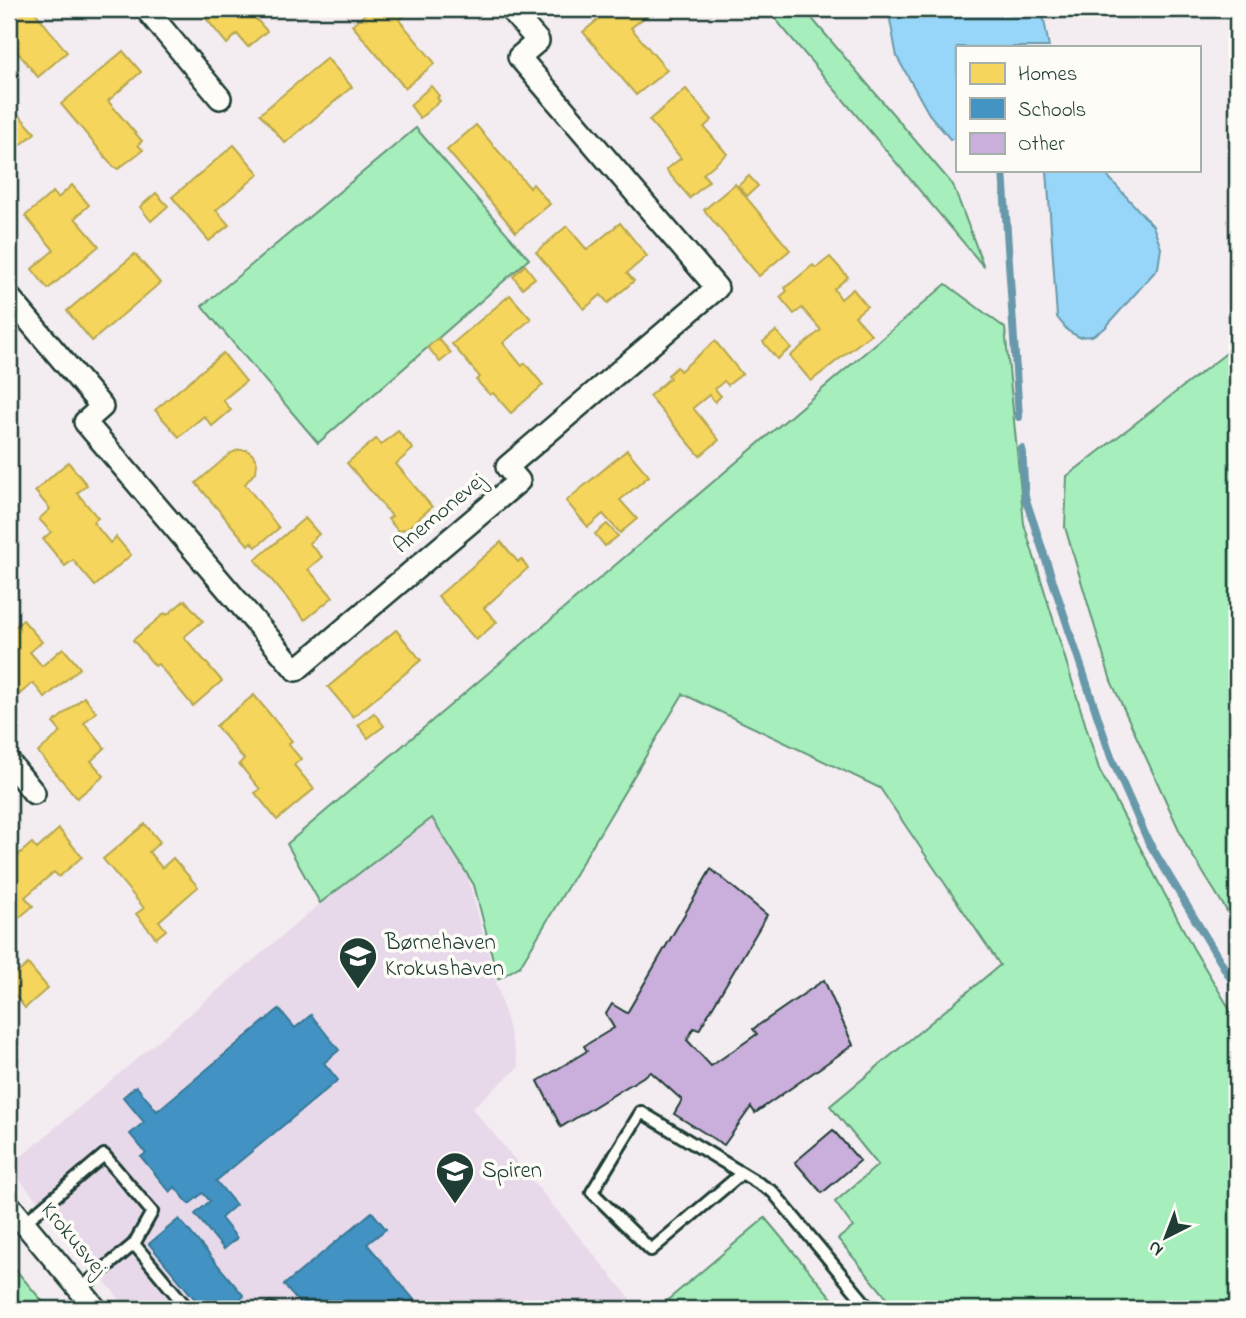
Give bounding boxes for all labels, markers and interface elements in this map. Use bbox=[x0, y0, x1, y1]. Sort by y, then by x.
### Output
legend bbox=[956, 46, 1200, 172]
text: Homes bbox=[1018, 60, 1078, 90]
text: Schools bbox=[1018, 96, 1086, 126]
text: Other bbox=[1018, 130, 1065, 160]
street label: Anemonevej bbox=[387, 465, 494, 563]
place label: Børnehaven Krokushaven bbox=[384, 927, 504, 986]
school or university icon: Børnehaven Krokushaven bbox=[337, 935, 379, 990]
school or university icon: Spiren bbox=[434, 1150, 476, 1205]
place label: Spiren bbox=[482, 1155, 542, 1188]
street label: Krokusvej bbox=[32, 1195, 115, 1286]
north arrow bbox=[1130, 1202, 1200, 1272]
text: N bbox=[1142, 1233, 1170, 1262]

